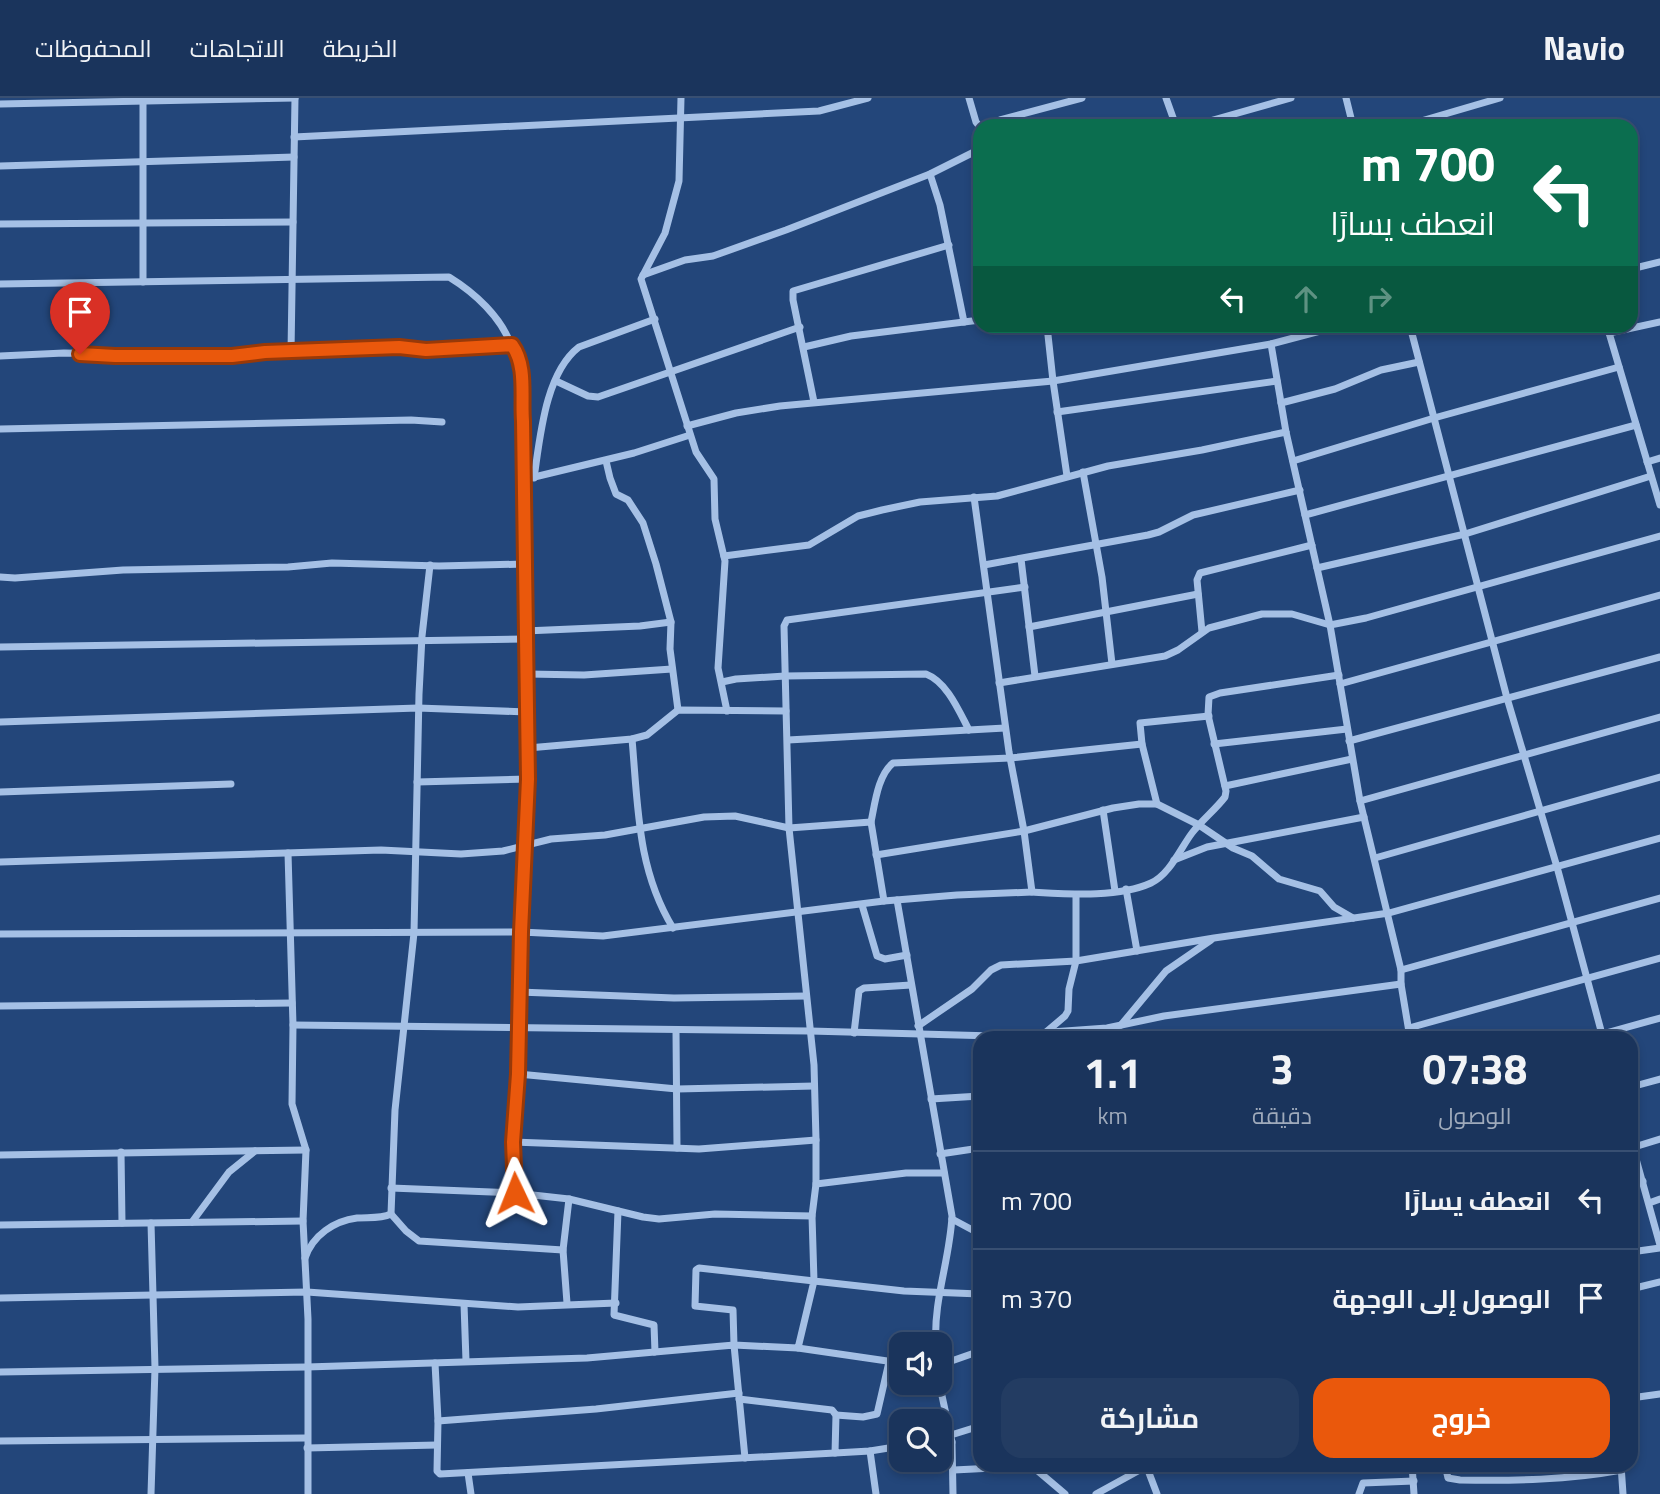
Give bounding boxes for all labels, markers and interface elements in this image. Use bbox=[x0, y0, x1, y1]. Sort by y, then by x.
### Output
text: Navio bbox=[1543, 23, 1625, 73]
text: المحفوظات bbox=[35, 30, 152, 66]
text: الاتجاهات bbox=[190, 30, 285, 66]
text: الخريطة bbox=[323, 30, 398, 66]
text: 700 m bbox=[1361, 125, 1495, 200]
icon: left bbox=[1519, 147, 1610, 238]
text: انعطف يسارًا bbox=[1330, 199, 1495, 247]
icon: left bbox=[1214, 280, 1252, 318]
icon: ahead bbox=[1287, 280, 1325, 318]
icon: right bbox=[1360, 280, 1398, 318]
pin bbox=[50, 282, 110, 354]
icon: arrive bbox=[61, 293, 99, 331]
text: 3 bbox=[1270, 1036, 1294, 1100]
text: 07:38 bbox=[1423, 1036, 1527, 1100]
text: 1.1 bbox=[1084, 1040, 1141, 1104]
text: km bbox=[1097, 1098, 1128, 1133]
text: دقيقة bbox=[1252, 1098, 1312, 1133]
text: الوصول bbox=[1438, 1098, 1512, 1133]
position arrow bbox=[478, 1156, 552, 1230]
text: 700 m bbox=[1001, 1181, 1072, 1220]
text: انعطف يسارًا bbox=[1403, 1181, 1551, 1220]
icon: left bbox=[1572, 1181, 1610, 1219]
text: 370 m bbox=[1001, 1279, 1072, 1318]
text: الوصول إلى الوجهة bbox=[1332, 1279, 1551, 1318]
icon: arrive bbox=[1572, 1279, 1610, 1317]
map controls bbox=[889, 1332, 952, 1472]
button: sound bbox=[889, 1332, 952, 1395]
button: مشاركة bbox=[1001, 1378, 1299, 1458]
button: خروج bbox=[1313, 1378, 1610, 1458]
button: search bbox=[889, 1409, 952, 1472]

